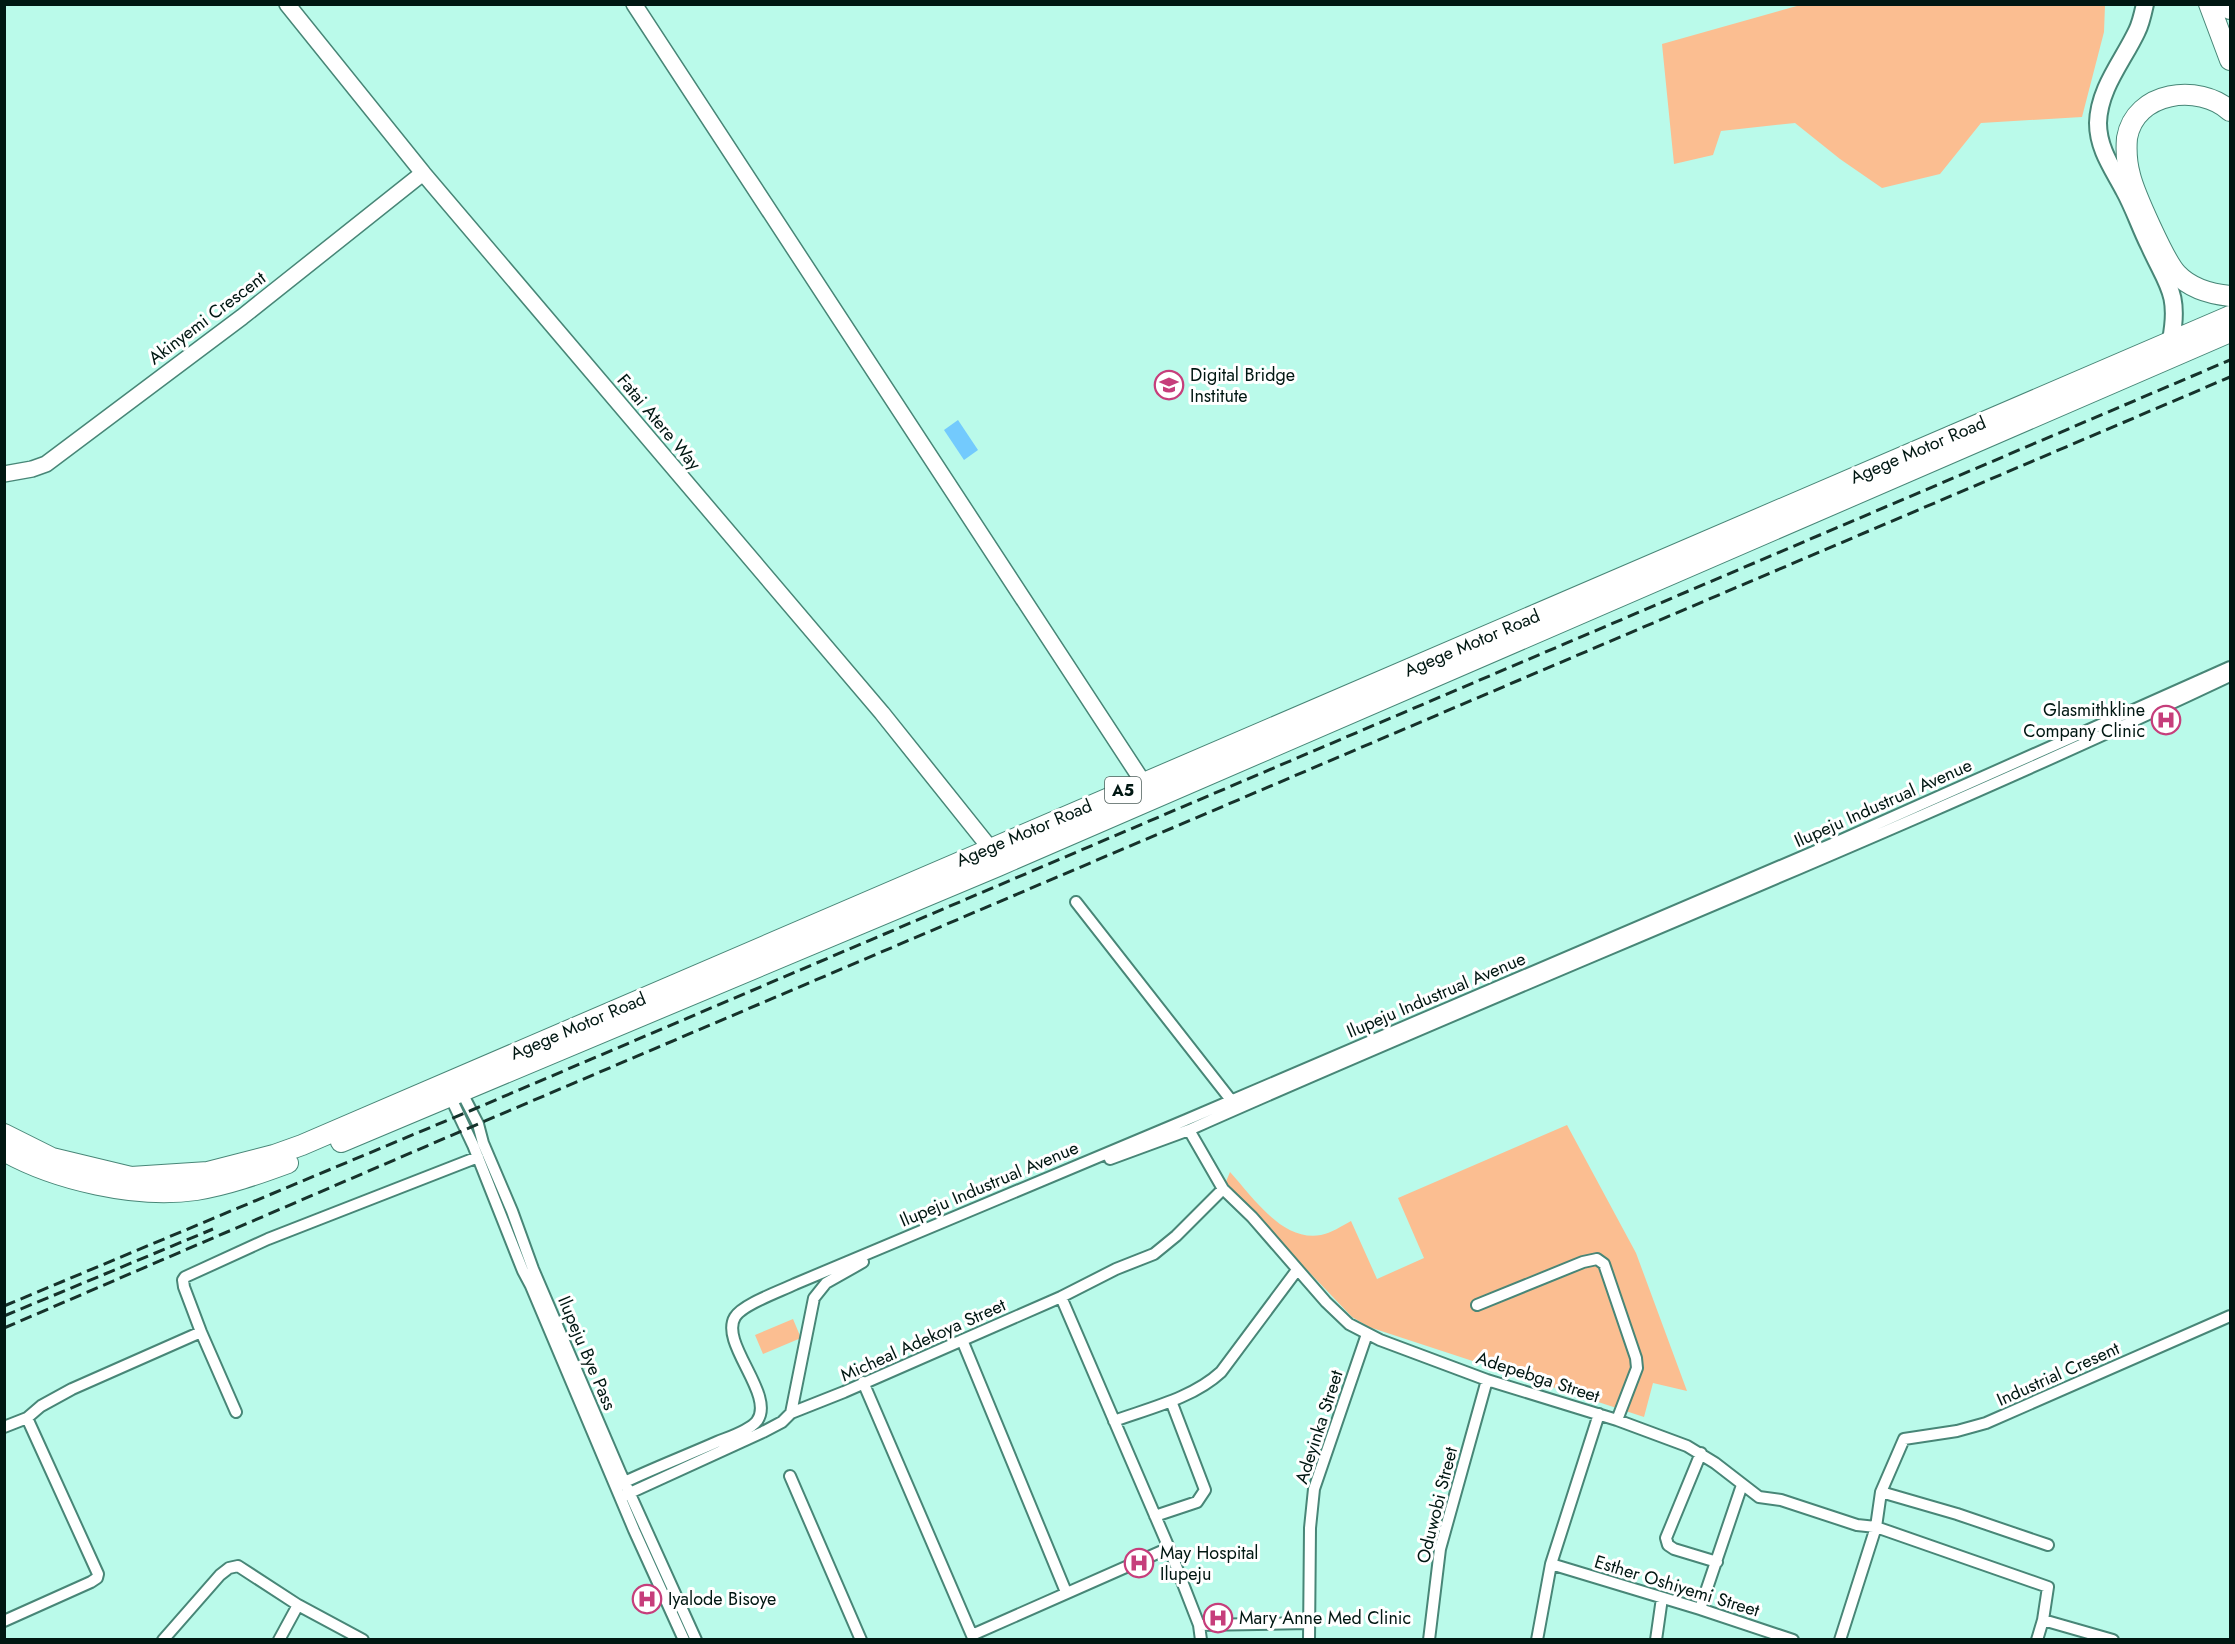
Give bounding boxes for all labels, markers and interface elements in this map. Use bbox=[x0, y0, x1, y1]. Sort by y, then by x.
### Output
street label: Akinyemi Crescent bbox=[143, 265, 272, 371]
place label: Digital Bridge Institute bbox=[1190, 362, 1295, 409]
street label: Fatai Atere Way bbox=[611, 368, 707, 476]
school or university icon: Digital Bridge Institute bbox=[1153, 369, 1185, 401]
street label: Agege Motor Road bbox=[1846, 410, 1990, 490]
street label: Agege Motor Road bbox=[1400, 603, 1544, 683]
place label: Glasmithkline Company Clinic bbox=[2023, 697, 2145, 744]
hospital icon: Glasmithkline Company Clinic bbox=[2150, 704, 2182, 736]
street label: Ilupeju Industrual Avenue bbox=[1790, 752, 1976, 854]
road number: A5 bbox=[1105, 777, 1141, 803]
street label: Agege Motor Road bbox=[952, 793, 1096, 873]
street label: Ilupeju Industrual Avenue bbox=[1343, 946, 1529, 1044]
street label: Agege Motor Road bbox=[506, 986, 650, 1066]
street label: Ilupeju Industrual Avenue bbox=[896, 1135, 1082, 1233]
street label: Ilupeju Bye Pass bbox=[551, 1292, 623, 1414]
street label: Micheal Adekoya Street bbox=[836, 1292, 1010, 1388]
street label: Industrial Cresent bbox=[1992, 1335, 2124, 1413]
street label: Adepebga Street bbox=[1473, 1345, 1604, 1409]
street label: Adeyinka Street bbox=[1288, 1366, 1350, 1487]
street label: Oduwobi Street bbox=[1410, 1443, 1464, 1566]
place label: May Hospital Ilupeju bbox=[1160, 1540, 1258, 1587]
hospital icon: May Hospital Ilupeju bbox=[1123, 1547, 1155, 1579]
street label: Esther Oshiyemi Street bbox=[1591, 1549, 1763, 1624]
hospital icon: Iyalode Bisoye bbox=[631, 1583, 663, 1615]
place label: Iyalode Bisoye bbox=[668, 1586, 776, 1612]
hospital icon: Mary Anne Med Clinic bbox=[1202, 1602, 1234, 1634]
place label: Mary Anne Med Clinic bbox=[1239, 1605, 1411, 1631]

